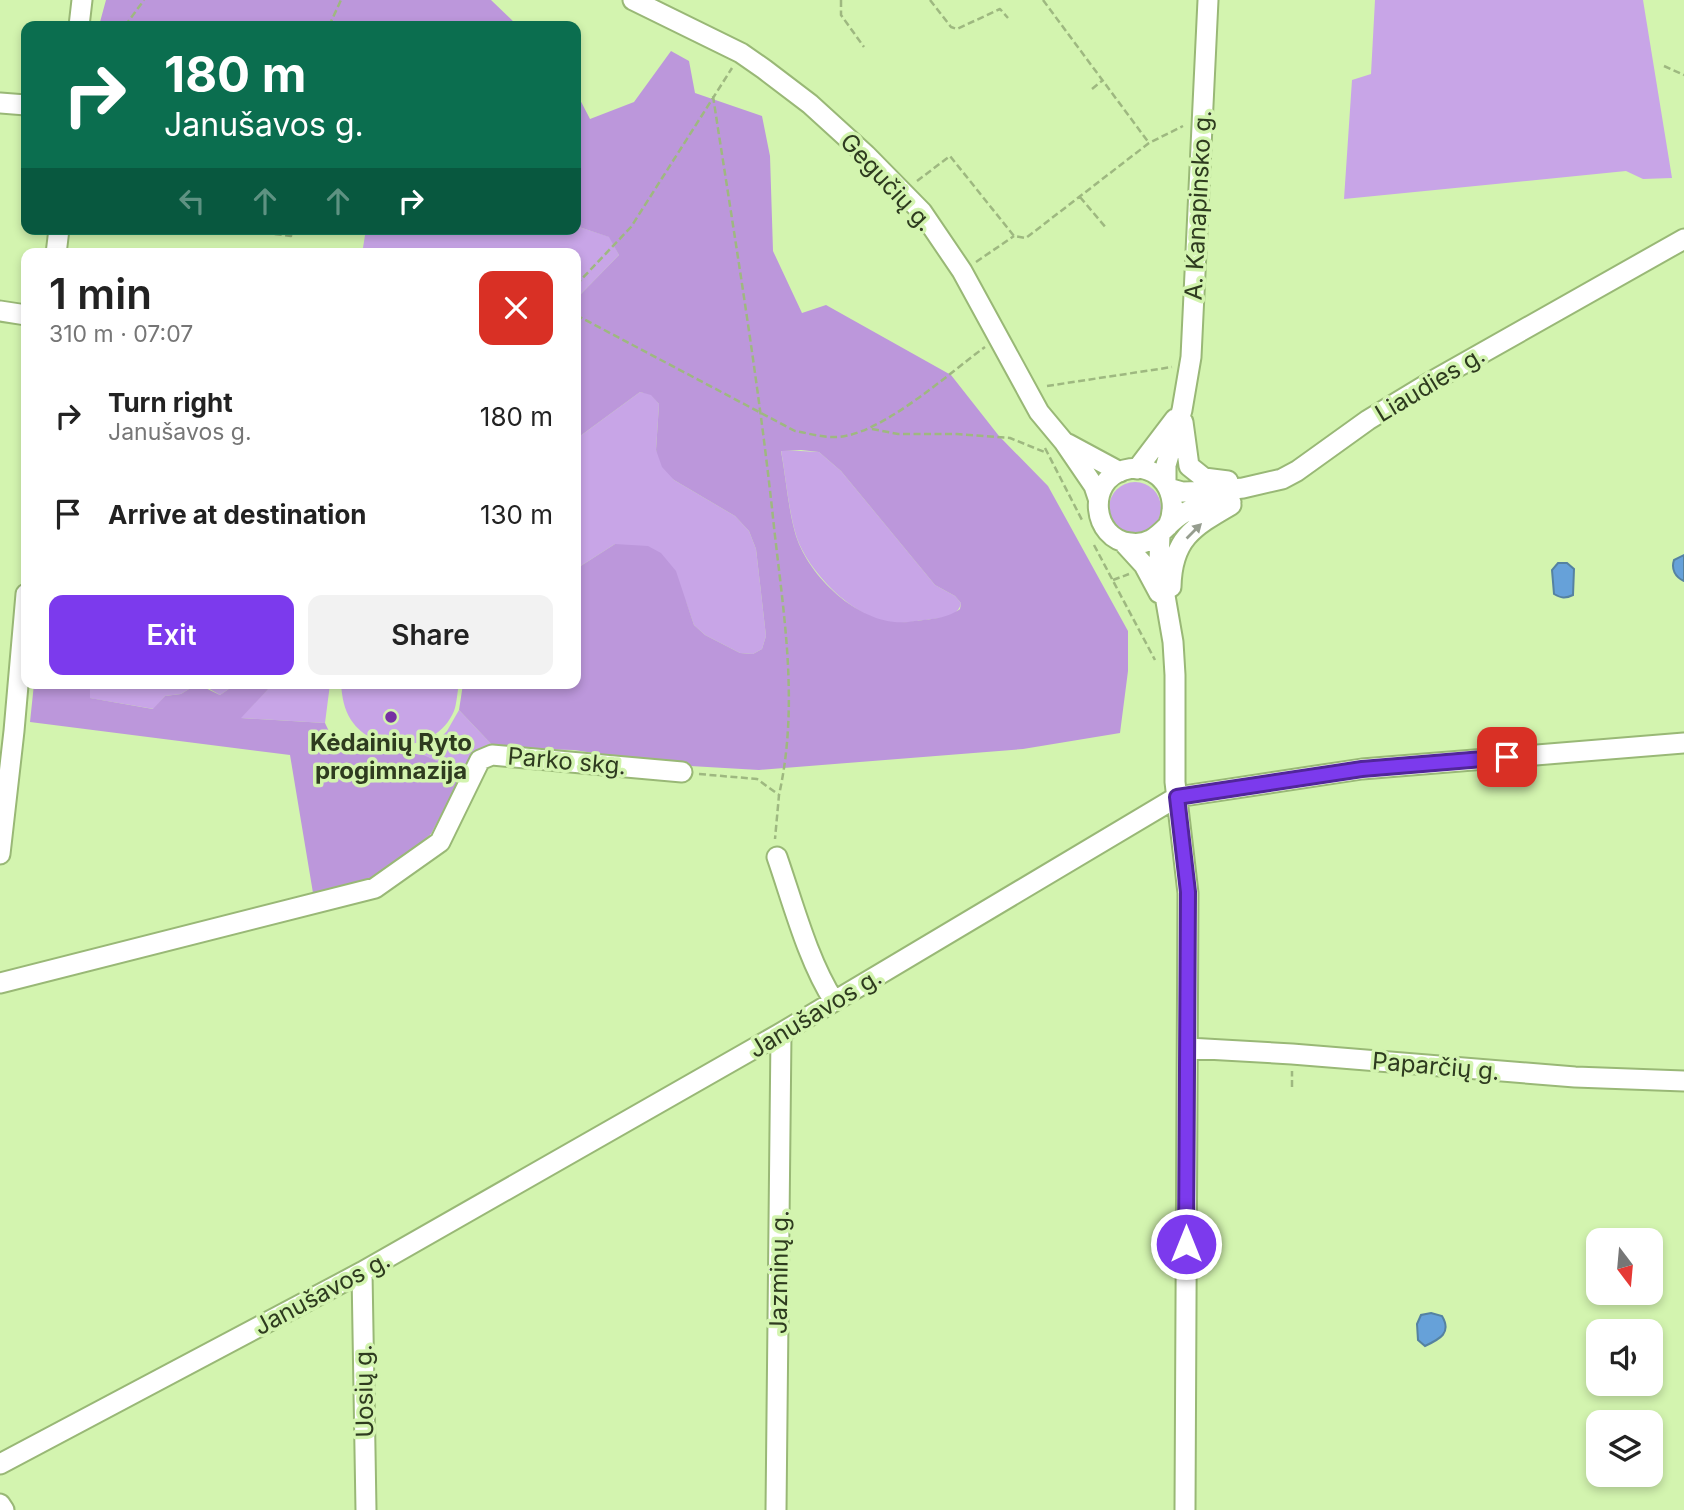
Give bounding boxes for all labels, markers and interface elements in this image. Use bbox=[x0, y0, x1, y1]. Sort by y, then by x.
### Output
text: 180 m bbox=[164, 45, 306, 104]
icon: right bbox=[49, 49, 140, 140]
text: Janušavos g. bbox=[164, 105, 364, 144]
street label: A. Kanapinsko g. bbox=[1179, 109, 1217, 301]
street label: Gegučių g. bbox=[834, 127, 940, 237]
icon: left bbox=[173, 182, 211, 220]
icon: ahead bbox=[246, 182, 284, 220]
icon: ahead bbox=[319, 182, 357, 220]
icon: right bbox=[392, 182, 430, 220]
text: 1 min bbox=[49, 268, 152, 319]
button: close bbox=[479, 271, 553, 345]
text: 310 m · 07:07 bbox=[49, 320, 193, 348]
street label: Liaudies g. bbox=[1370, 340, 1490, 428]
text: Turn right bbox=[108, 387, 233, 418]
icon: right bbox=[49, 397, 87, 435]
text: 180 m bbox=[480, 401, 553, 432]
text: Janušavos g. bbox=[108, 418, 252, 446]
icon: arrive bbox=[49, 495, 87, 533]
text: Arrive at destination bbox=[108, 499, 367, 530]
text: 130 m bbox=[480, 499, 553, 530]
one-way arrow bbox=[1185, 523, 1201, 540]
button: Exit bbox=[49, 595, 294, 675]
button: Share bbox=[308, 595, 553, 675]
marker: Kėdainių Ryto progimnazija bbox=[383, 709, 399, 725]
pin bbox=[1477, 727, 1537, 787]
place label: Kėdainių Ryto progimnazija bbox=[310, 728, 472, 785]
icon: arrive bbox=[1488, 738, 1526, 776]
street label: Parko skg. bbox=[507, 741, 627, 781]
street label: Janušavos g. bbox=[743, 962, 887, 1064]
street label: Paparčių g. bbox=[1371, 1046, 1501, 1086]
position arrow bbox=[1149, 1207, 1223, 1281]
street label: Jazminų g. bbox=[763, 1210, 795, 1334]
north arrow bbox=[1586, 1228, 1662, 1306]
map controls bbox=[1586, 1228, 1663, 1487]
street label: Janušavos g. bbox=[249, 1245, 395, 1341]
button: sound bbox=[1586, 1319, 1663, 1396]
street label: Uosių g. bbox=[349, 1344, 379, 1438]
button: layers bbox=[1586, 1410, 1663, 1487]

